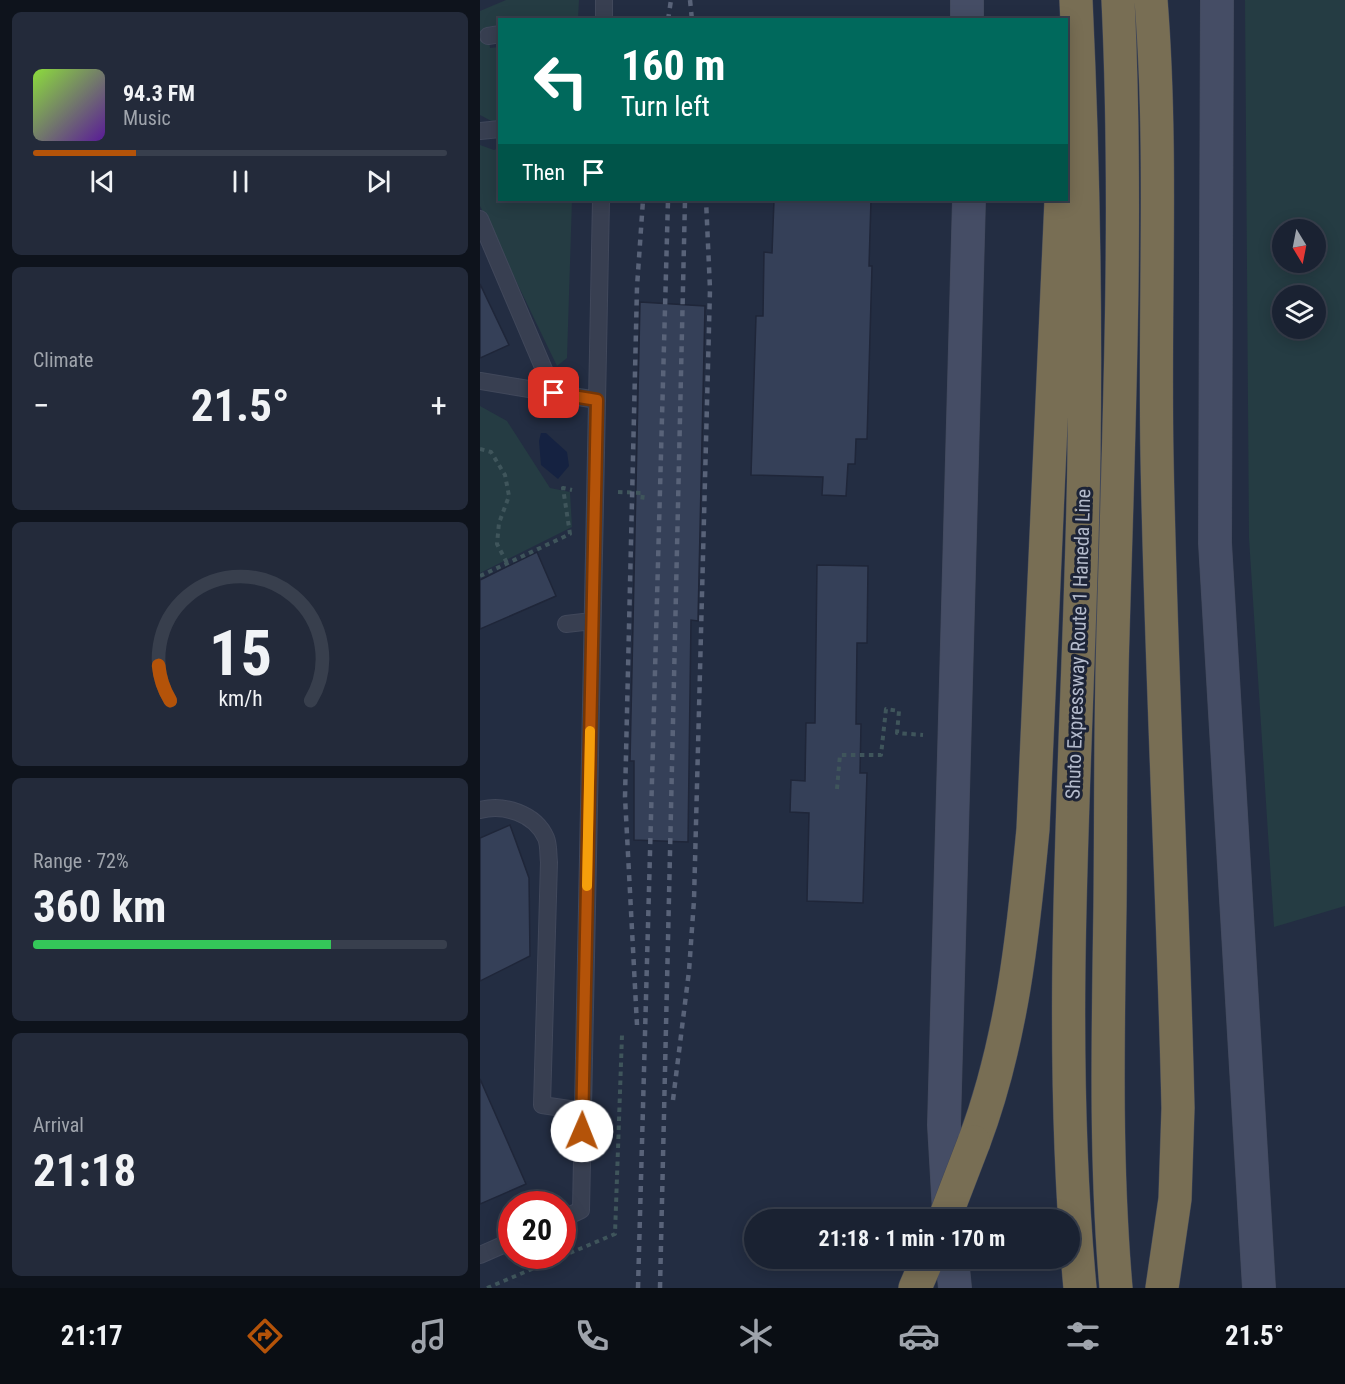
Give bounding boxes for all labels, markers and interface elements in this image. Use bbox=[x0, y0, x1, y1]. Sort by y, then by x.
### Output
text: 160 m bbox=[621, 41, 726, 90]
icon: left bbox=[522, 42, 600, 120]
text: 94.3 FM bbox=[123, 81, 195, 106]
text: Turn left bbox=[621, 91, 710, 123]
text: Music bbox=[123, 106, 171, 130]
icon: arrive bbox=[577, 156, 610, 189]
text: Then bbox=[522, 160, 565, 185]
icon: previous bbox=[86, 165, 119, 198]
icon: pause bbox=[224, 165, 257, 198]
icon: next bbox=[362, 165, 395, 198]
north arrow bbox=[1272, 219, 1326, 273]
map controls bbox=[1272, 219, 1326, 339]
button: layers bbox=[1272, 285, 1326, 339]
text: Climate bbox=[33, 348, 93, 372]
pin bbox=[528, 367, 579, 418]
icon: arrive bbox=[537, 376, 570, 409]
text: 21.5° bbox=[191, 379, 289, 432]
text: − bbox=[33, 386, 50, 425]
text: + bbox=[431, 386, 447, 425]
street label: Shuto Expressway Route 1 Haneda Line bbox=[1061, 488, 1095, 800]
text: 15 bbox=[208, 617, 272, 690]
text: km/h bbox=[218, 686, 262, 711]
text: Range · 72% bbox=[33, 849, 129, 873]
text: 360 km bbox=[33, 880, 166, 933]
position arrow bbox=[550, 1099, 614, 1163]
text: Arrival bbox=[33, 1113, 84, 1137]
text: 21:18 bbox=[33, 1144, 136, 1197]
speed limit sign: 20 bbox=[498, 1191, 576, 1269]
text: 21:18 · 1 min · 170 m bbox=[819, 1226, 1005, 1251]
icon: directions bbox=[244, 1315, 286, 1357]
icon: music bbox=[408, 1315, 450, 1357]
icon: phone bbox=[571, 1315, 613, 1357]
icon: climate bbox=[735, 1315, 777, 1357]
icon: car bbox=[898, 1315, 940, 1357]
icon: filters bbox=[1062, 1315, 1104, 1357]
text: 21:17 bbox=[61, 1320, 123, 1352]
text: 21.5° bbox=[1225, 1320, 1284, 1352]

